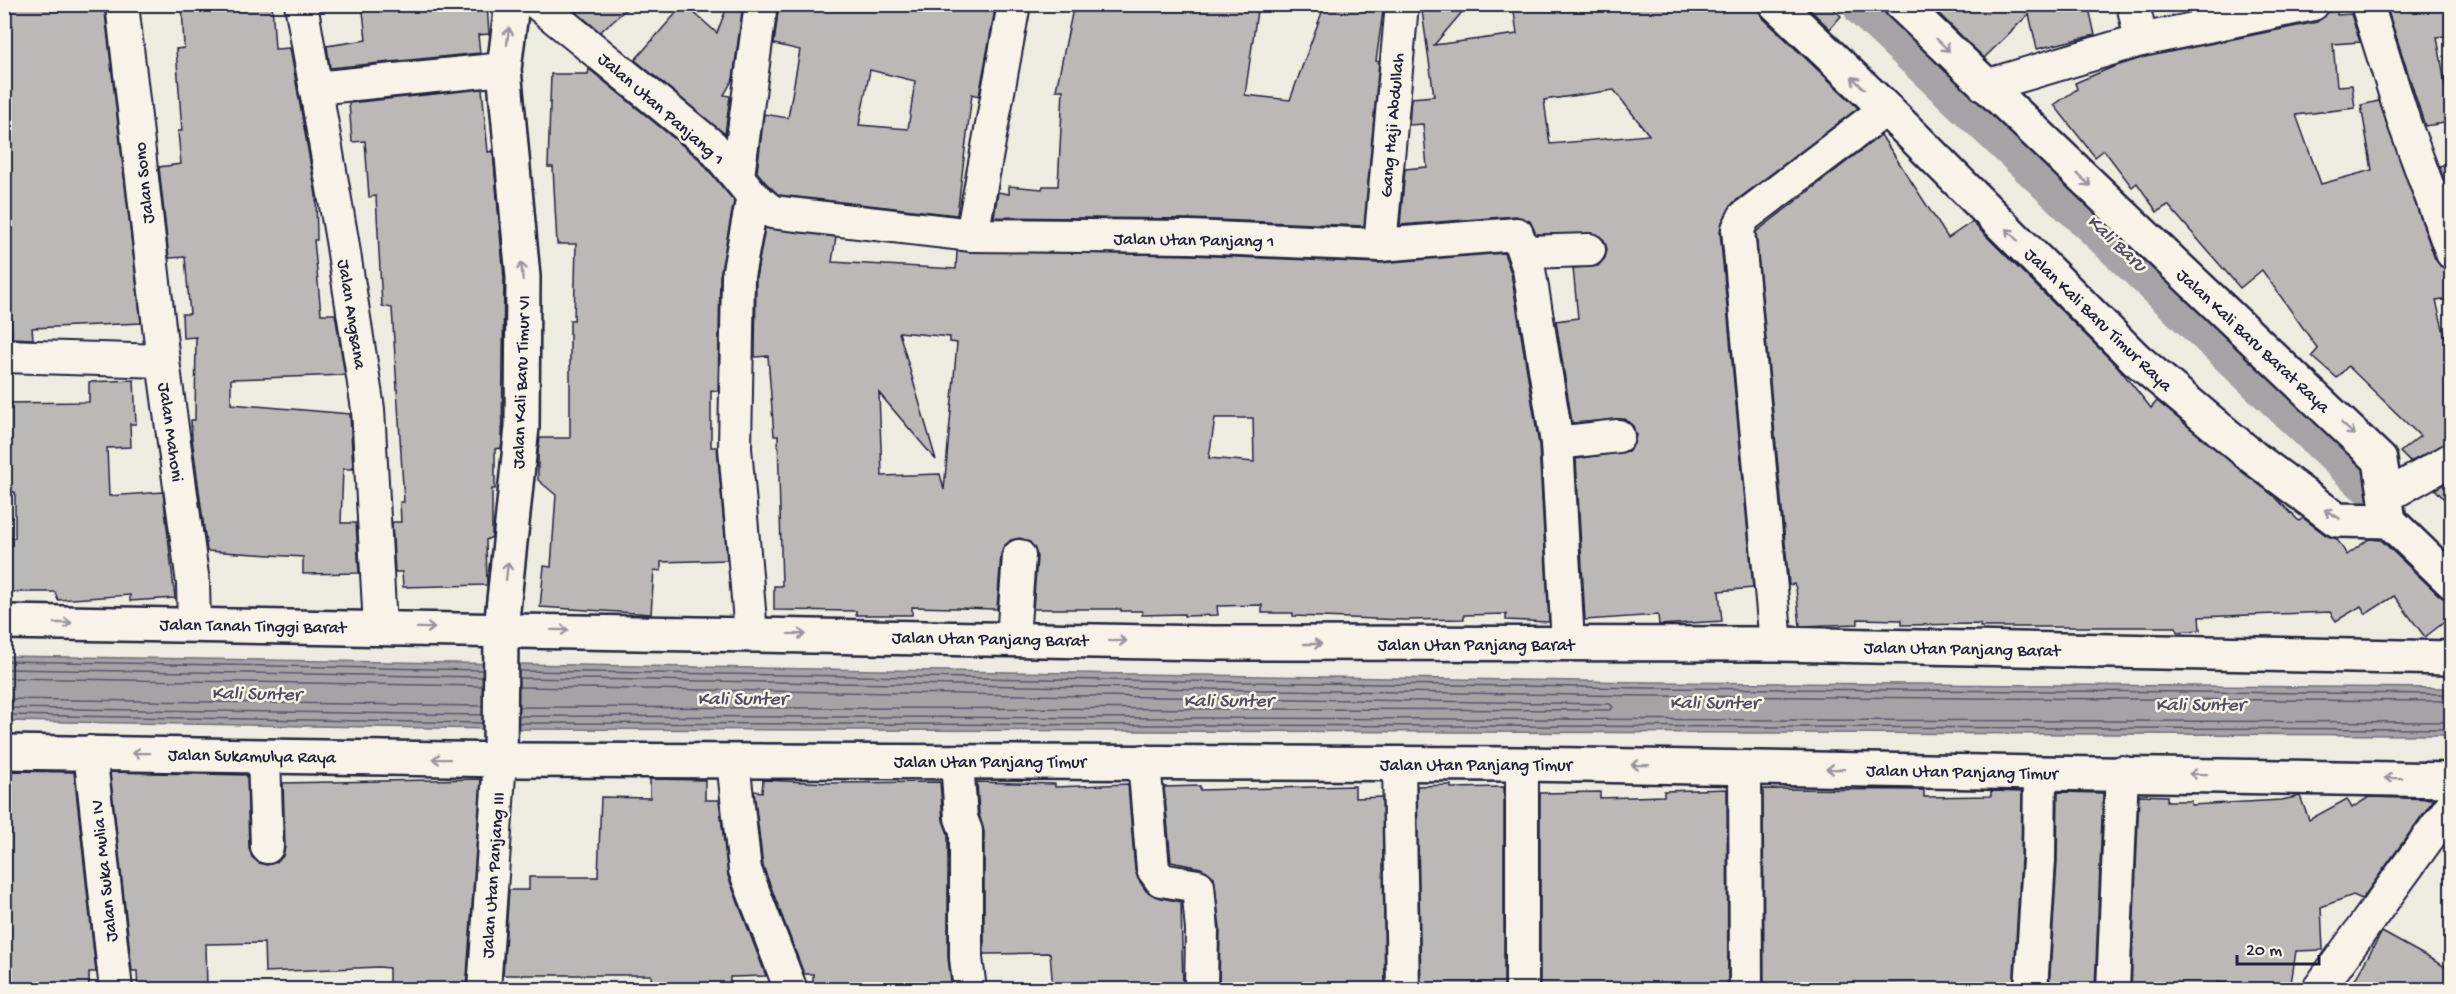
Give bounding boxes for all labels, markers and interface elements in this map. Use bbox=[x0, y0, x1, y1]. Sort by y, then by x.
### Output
one-way arrow bbox=[503, 26, 514, 46]
one-way arrow bbox=[1935, 38, 1950, 52]
street label: Jalan Utan Panjang 1 bbox=[593, 49, 728, 171]
street label: Gang Haji Abdullah bbox=[1377, 52, 1410, 198]
one-way arrow bbox=[1851, 76, 1866, 90]
street label: Jalan Sono bbox=[131, 141, 160, 225]
one-way arrow bbox=[2077, 172, 2092, 187]
water label: Kali Baru bbox=[2081, 211, 2151, 279]
one-way arrow bbox=[2004, 227, 2019, 242]
street label: Jalan Utan Panjang 1 bbox=[1113, 230, 1275, 253]
street label: Jalan Kali Baru Timur Raya bbox=[2019, 245, 2176, 398]
street label: Jalan Angsana bbox=[331, 258, 370, 372]
one-way arrow bbox=[517, 262, 528, 282]
street label: Jalan Kali Baru Barat Raya bbox=[2171, 265, 2334, 419]
street label: Jalan Kali Baru Timur VI bbox=[509, 295, 536, 469]
street label: Jalan Mahoni bbox=[152, 381, 187, 484]
one-way arrow bbox=[2340, 422, 2355, 436]
one-way arrow bbox=[2324, 508, 2341, 520]
one-way arrow bbox=[502, 561, 513, 581]
street label: Jalan Tanah Tinggi Barat bbox=[159, 615, 348, 640]
one-way arrow bbox=[52, 617, 72, 629]
one-way arrow bbox=[415, 622, 435, 634]
one-way arrow bbox=[549, 624, 569, 636]
one-way arrow bbox=[786, 628, 806, 640]
street label: Jalan Utan Panjang Barat bbox=[892, 628, 1090, 653]
one-way arrow bbox=[1107, 635, 1127, 646]
street label: Jalan Utan Panjang Barat bbox=[1378, 636, 1576, 657]
one-way arrow bbox=[1302, 638, 1322, 650]
street label: Jalan Utan Panjang Barat bbox=[1864, 638, 2062, 663]
water label: Kali Sunter bbox=[211, 683, 305, 708]
water label: Kali Sunter bbox=[697, 689, 791, 712]
water label: Kali Sunter bbox=[1183, 691, 1277, 714]
water label: Kali Sunter bbox=[1669, 693, 1763, 716]
water label: Kali Sunter bbox=[2155, 695, 2249, 718]
street label: Jalan Sukamulya Raya bbox=[168, 746, 337, 769]
one-way arrow bbox=[132, 748, 152, 759]
one-way arrow bbox=[432, 753, 452, 764]
street label: Jalan Utan Panjang Timur bbox=[894, 753, 1088, 774]
street label: Jalan Utan Panjang Timur bbox=[1380, 756, 1574, 777]
one-way arrow bbox=[1631, 759, 1651, 771]
street label: Jalan Utan Panjang Timur bbox=[1866, 761, 2060, 786]
one-way arrow bbox=[1826, 763, 1846, 774]
one-way arrow bbox=[2189, 768, 2209, 780]
one-way arrow bbox=[2384, 773, 2404, 784]
street label: Jalan Utan Panjang III bbox=[478, 791, 511, 959]
street label: Jalan Suka Mulia IV bbox=[88, 799, 123, 943]
scale bar bbox=[2237, 928, 2320, 966]
text: 20 m bbox=[2246, 941, 2282, 962]

